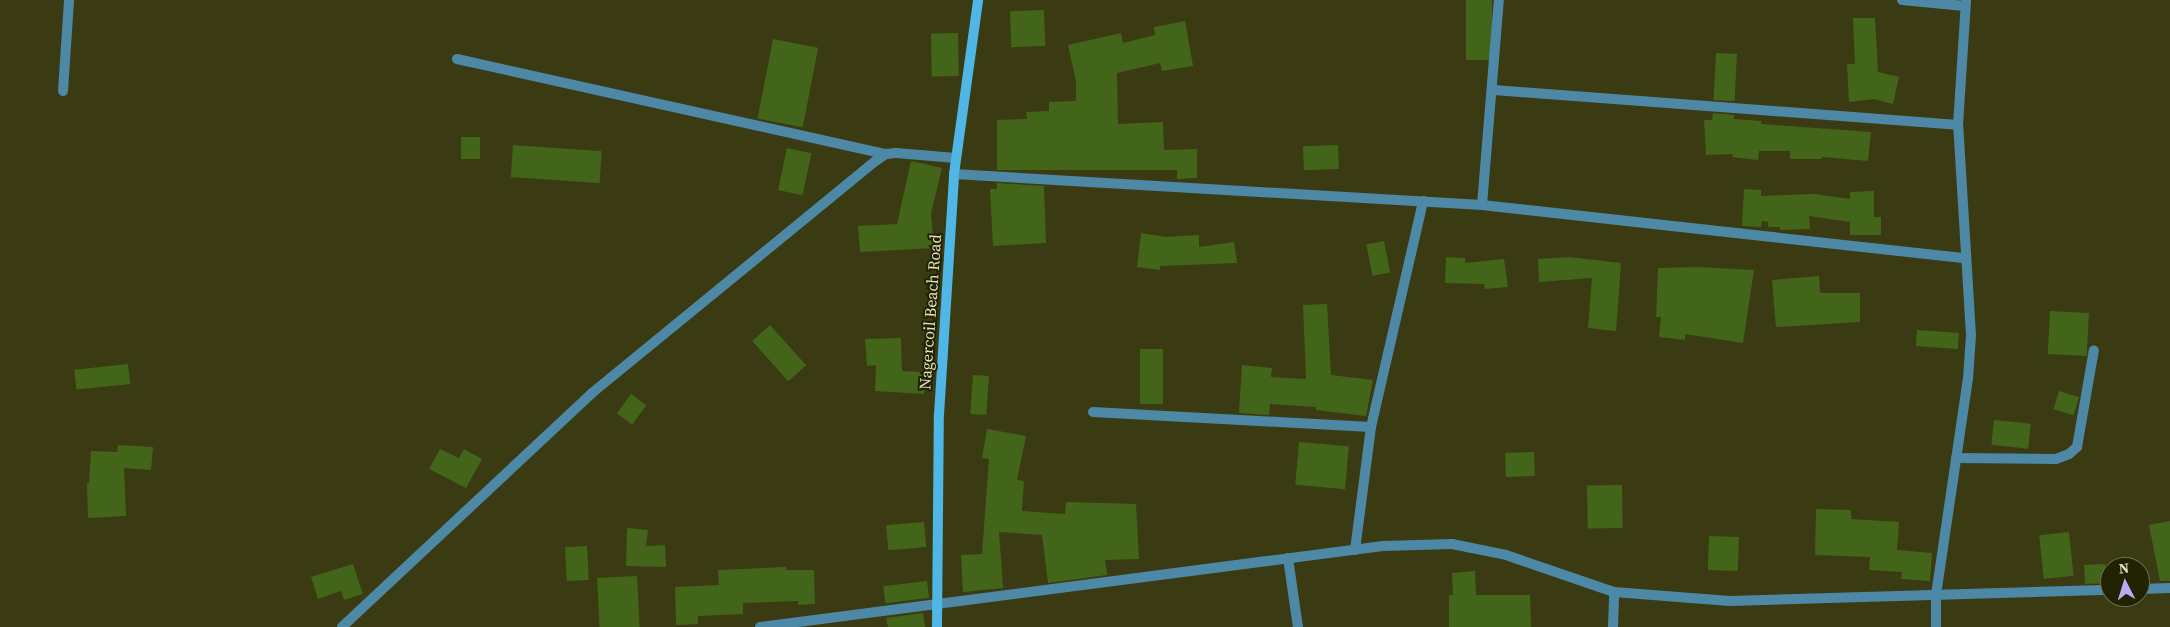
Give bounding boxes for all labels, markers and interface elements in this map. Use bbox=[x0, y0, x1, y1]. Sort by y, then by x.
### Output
street label: Nagercoil Beach Road bbox=[915, 234, 945, 390]
north arrow bbox=[2100, 557, 2150, 607]
text: N bbox=[2118, 558, 2130, 578]

